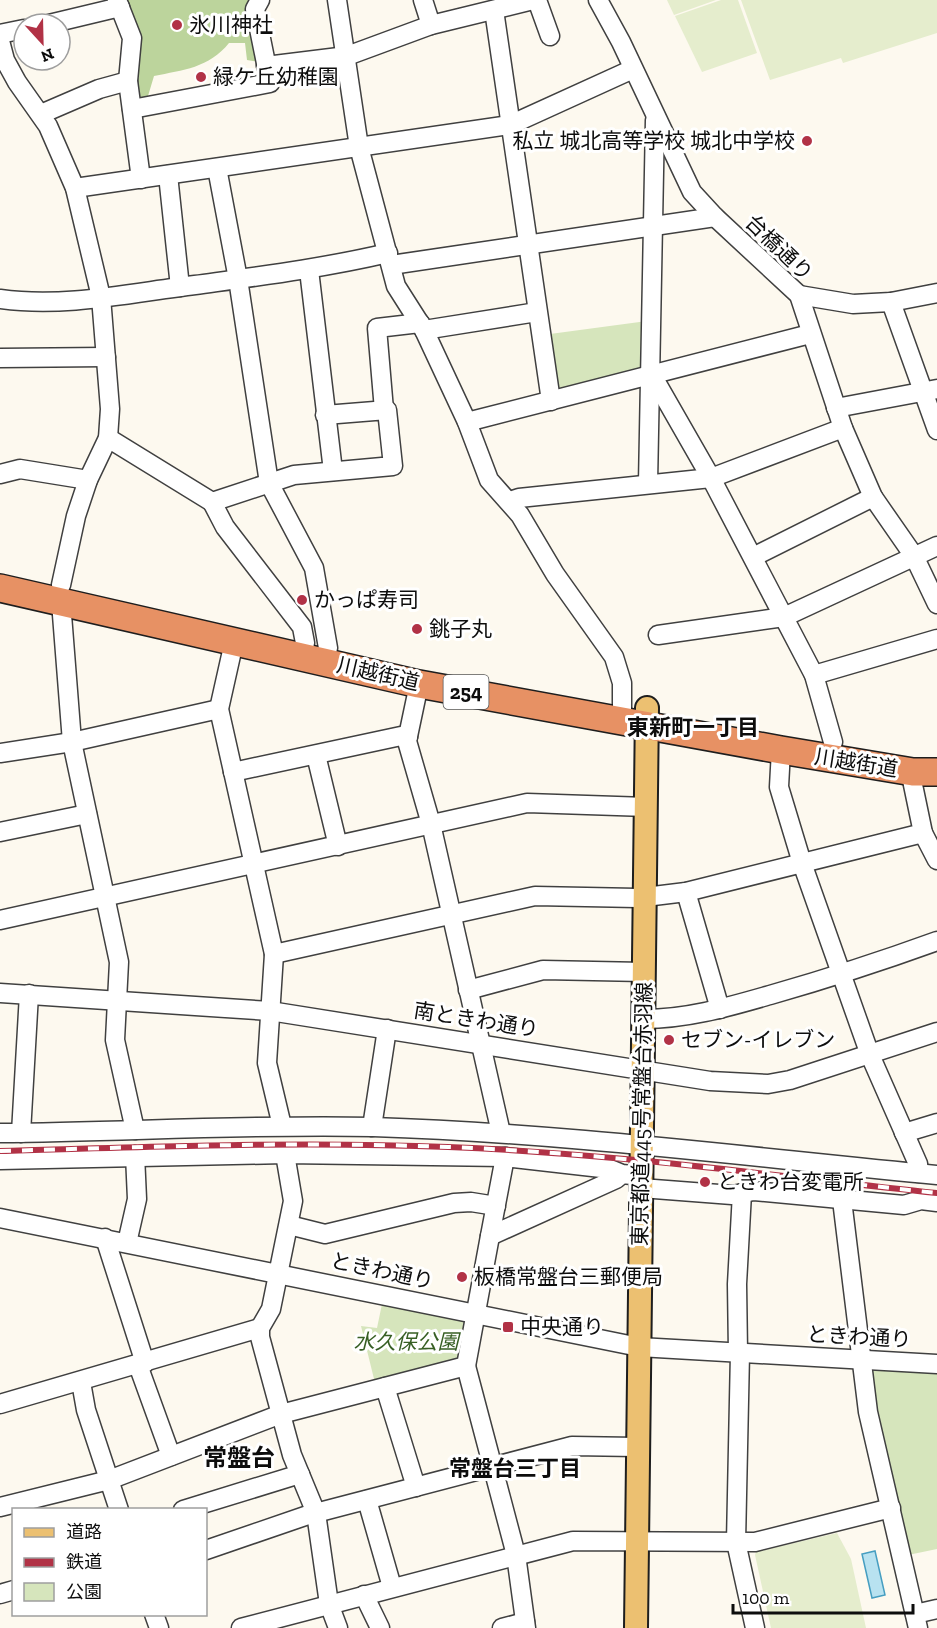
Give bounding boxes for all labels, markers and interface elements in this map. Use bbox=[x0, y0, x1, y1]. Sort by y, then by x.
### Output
north arrow bbox=[12, 12, 72, 72]
place label: 氷川神社 bbox=[189, 12, 273, 37]
marker: 氷川神社 bbox=[170, 18, 184, 32]
text: N bbox=[38, 44, 57, 67]
place label: 緑ケ丘幼稚園 bbox=[213, 64, 339, 89]
marker: 緑ケ丘幼稚園 bbox=[194, 70, 208, 84]
place label: 私立 城北高等学校 城北中学校 bbox=[512, 128, 795, 153]
marker: 私立 城北高等学校 城北中学校 bbox=[800, 134, 814, 148]
street label: 台橋通り bbox=[740, 209, 818, 286]
place label: かっぱ寿司 bbox=[314, 587, 419, 612]
marker: かっぱ寿司 bbox=[295, 593, 309, 607]
place label: 銚子丸 bbox=[429, 616, 492, 641]
marker: 銚子丸 bbox=[410, 622, 424, 636]
street label: 川越街道 bbox=[334, 652, 422, 695]
road number: 254 bbox=[444, 675, 488, 709]
district label: 東新町一丁目 bbox=[627, 714, 759, 741]
street label: 川越街道 bbox=[813, 744, 900, 781]
street label: 東京都道445号常盤台赤羽線 bbox=[627, 982, 656, 1246]
street label: 南ときわ通り bbox=[412, 997, 540, 1042]
place label: セブン-イレブン bbox=[681, 1027, 835, 1052]
marker: セブン-イレブン bbox=[662, 1033, 676, 1047]
place label: ときわ台変電所 bbox=[717, 1169, 864, 1194]
marker: ときわ台変電所 bbox=[698, 1175, 712, 1189]
street label: ときわ通り bbox=[328, 1247, 436, 1294]
place label: 板橋常盤台三郵便局 bbox=[474, 1264, 663, 1289]
marker: 板橋常盤台三郵便局 bbox=[455, 1270, 469, 1284]
place label: 中央通り bbox=[520, 1314, 604, 1339]
marker: 中央通り bbox=[501, 1320, 515, 1334]
street label: ときわ通り bbox=[806, 1321, 912, 1352]
park label: 水久保公園 bbox=[354, 1329, 461, 1354]
district label: 常盤台 bbox=[203, 1443, 275, 1472]
district label: 常盤台三丁目 bbox=[449, 1455, 581, 1482]
legend bbox=[12, 1508, 207, 1616]
text: 道路 bbox=[66, 1521, 102, 1543]
text: 鉄道 bbox=[66, 1551, 102, 1573]
scale bar bbox=[733, 1577, 913, 1615]
text: 公園 bbox=[66, 1581, 102, 1603]
text: 100 m bbox=[742, 1587, 790, 1609]

